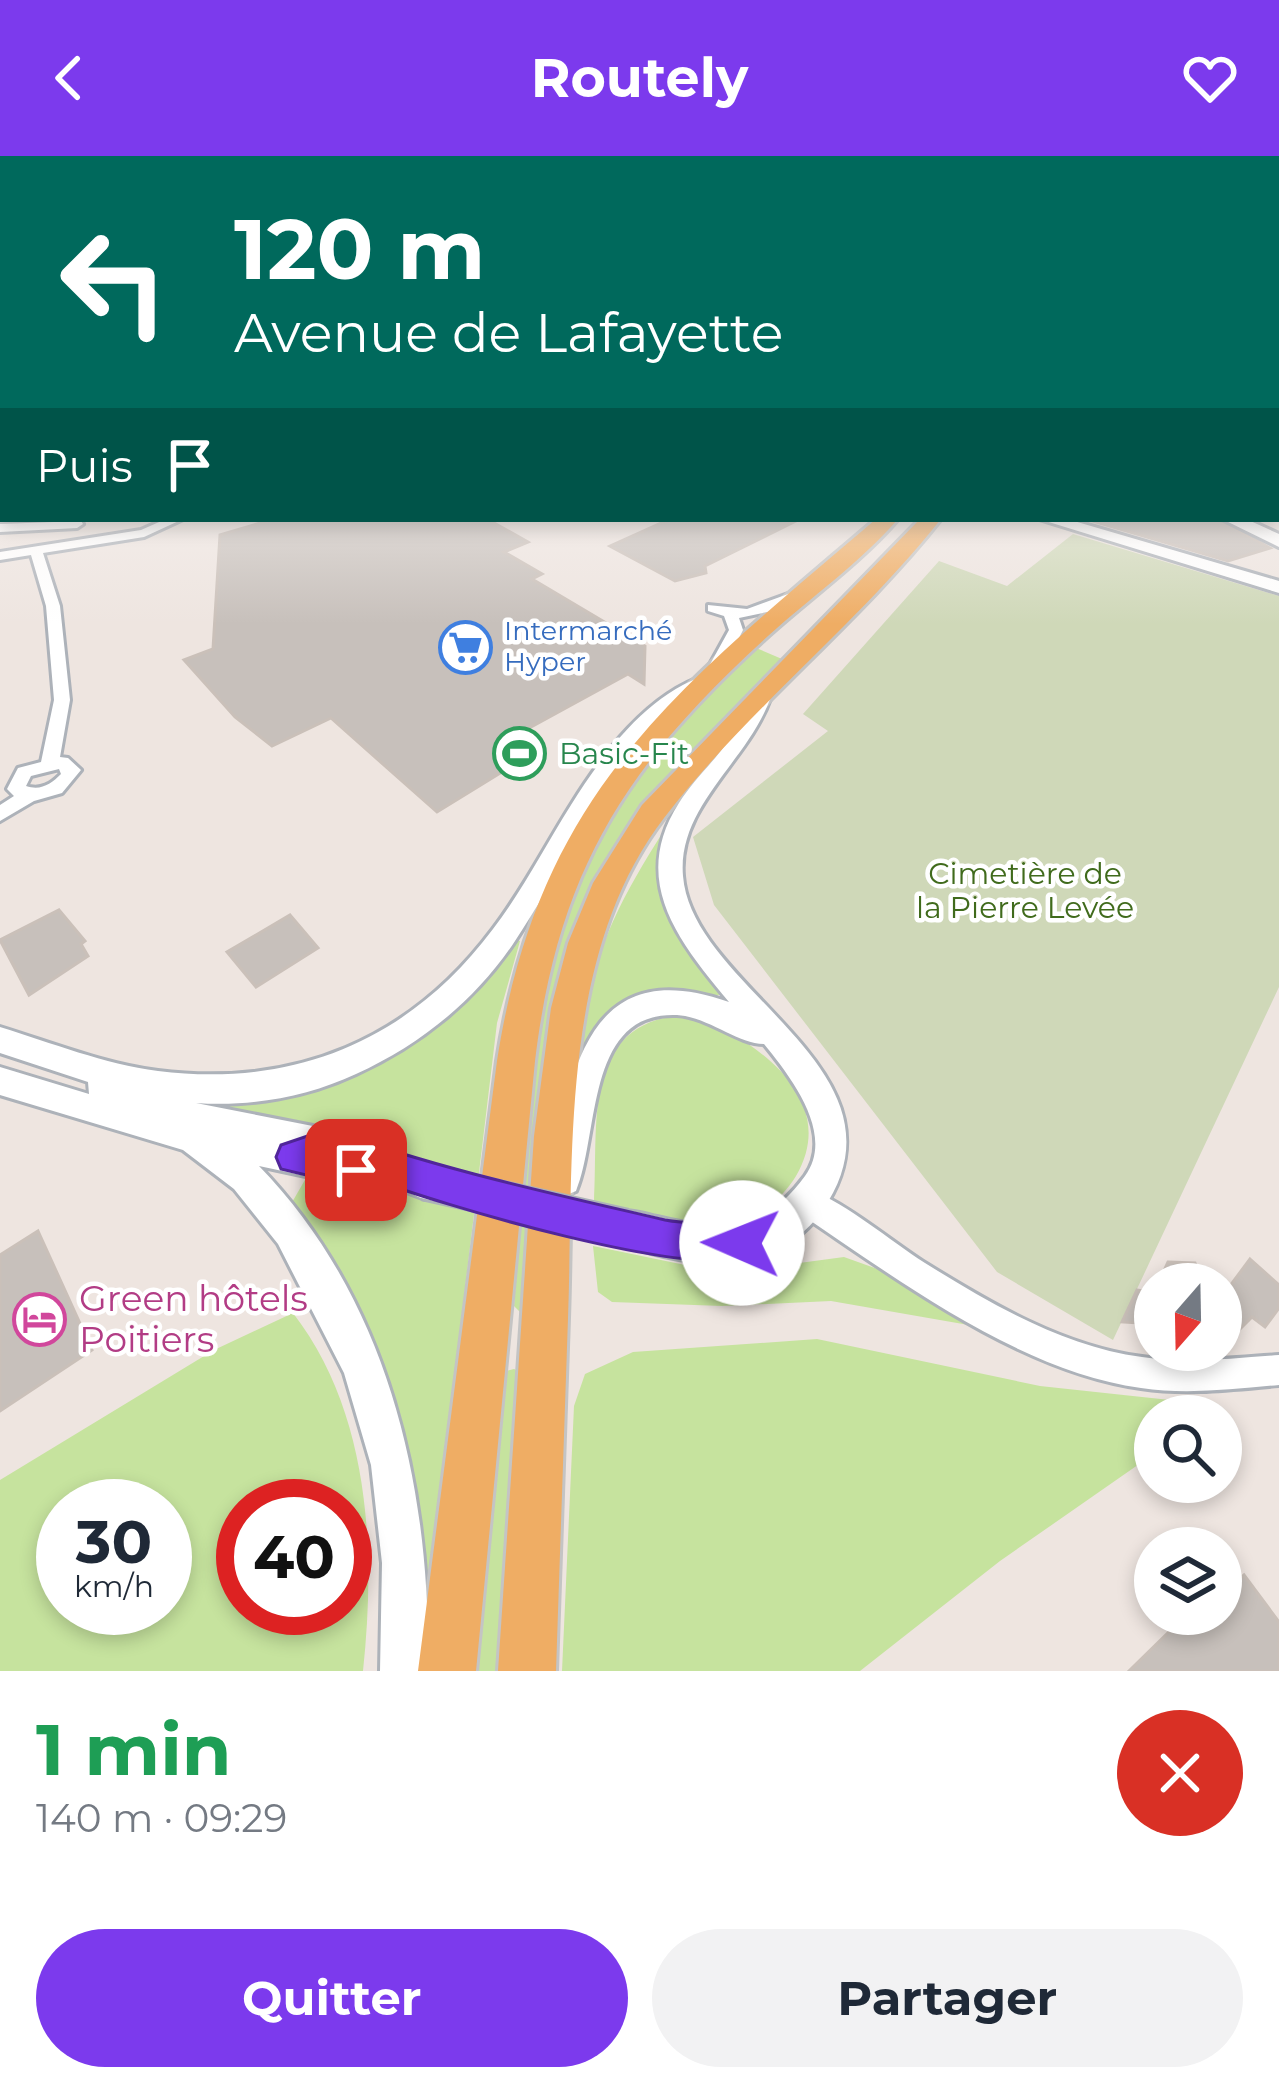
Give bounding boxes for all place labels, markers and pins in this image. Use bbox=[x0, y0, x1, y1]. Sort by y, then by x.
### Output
place label: Intermarché Hyper bbox=[504, 614, 672, 678]
supermarket icon: Intermarché Hyper bbox=[437, 619, 493, 675]
sports icon: Basic-Fit bbox=[492, 726, 548, 782]
place label: Basic-Fit bbox=[559, 735, 689, 772]
pin bbox=[305, 1119, 407, 1221]
place label: Green hôtels Poitiers bbox=[79, 1276, 308, 1361]
hotel icon: Green hôtels Poitiers bbox=[12, 1291, 68, 1347]

